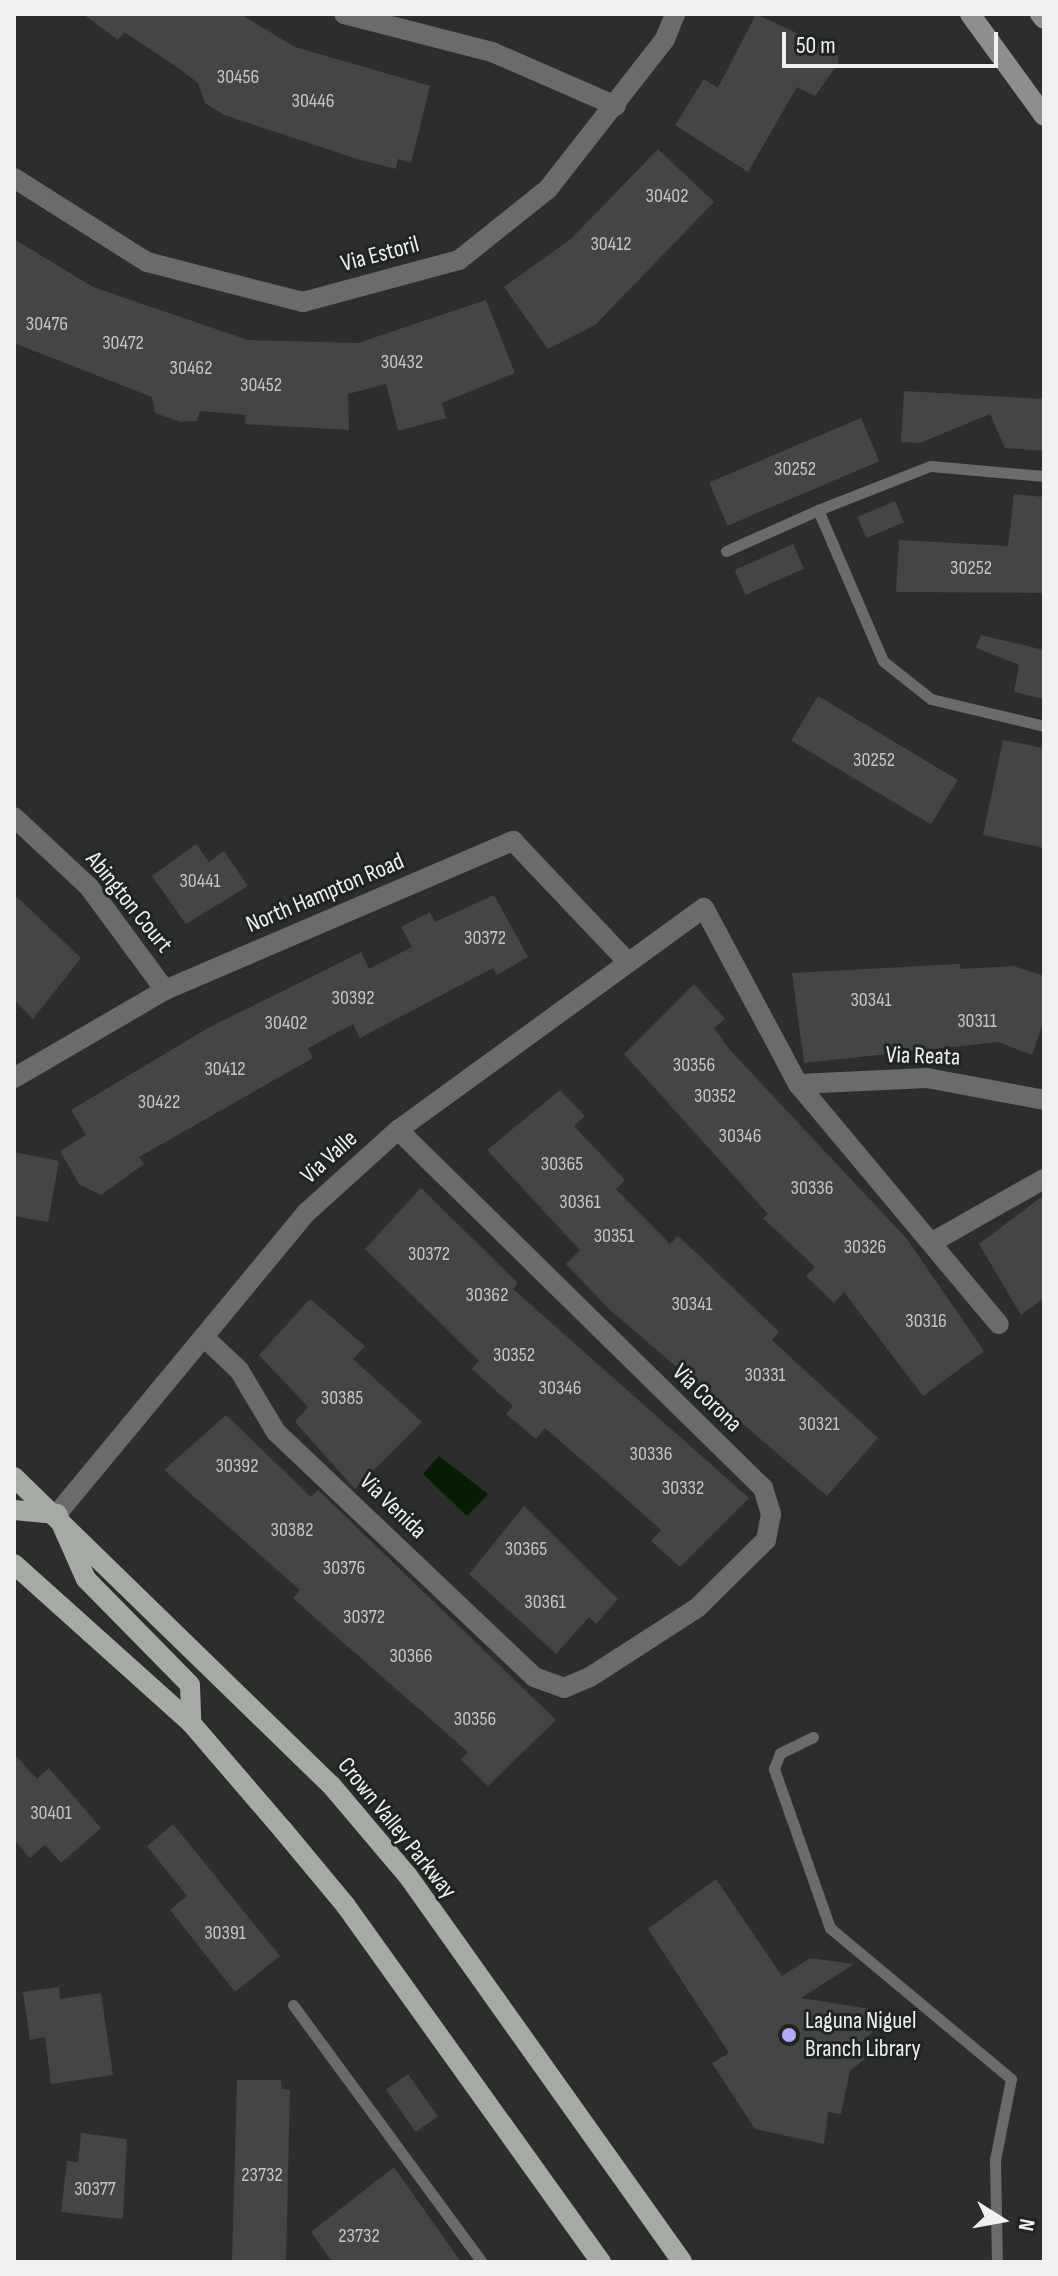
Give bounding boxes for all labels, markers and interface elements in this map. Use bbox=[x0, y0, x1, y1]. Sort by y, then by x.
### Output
scale bar bbox=[786, 16, 1002, 66]
text: 50 m bbox=[796, 31, 836, 60]
house number: 30456 bbox=[217, 65, 259, 89]
house number: 30446 bbox=[292, 89, 334, 113]
house number: 30402 bbox=[646, 184, 688, 208]
street label: Via Estoril bbox=[338, 230, 422, 278]
house number: 30412 bbox=[590, 232, 632, 256]
house number: 30476 bbox=[26, 312, 68, 336]
house number: 30472 bbox=[102, 331, 144, 355]
house number: 30432 bbox=[381, 350, 423, 374]
house number: 30462 bbox=[170, 356, 212, 380]
house number: 30452 bbox=[240, 373, 282, 397]
house number: 30252 bbox=[774, 457, 816, 481]
house number: 30252 bbox=[950, 556, 992, 580]
house number: 30252 bbox=[853, 748, 895, 772]
street label: Abington Court bbox=[79, 846, 179, 958]
street label: North Hampton Road bbox=[242, 847, 408, 939]
house number: 30441 bbox=[179, 869, 221, 893]
house number: 30372 bbox=[464, 926, 506, 950]
house number: 30392 bbox=[332, 986, 374, 1010]
house number: 30341 bbox=[850, 988, 892, 1012]
house number: 30311 bbox=[957, 1009, 997, 1033]
house number: 30402 bbox=[265, 1011, 307, 1035]
street label: Via Reata bbox=[885, 1040, 961, 1072]
house number: 30356 bbox=[673, 1053, 715, 1077]
house number: 30412 bbox=[204, 1057, 246, 1081]
house number: 30352 bbox=[694, 1084, 736, 1108]
house number: 30422 bbox=[138, 1090, 180, 1114]
street label: Via Valle bbox=[295, 1124, 363, 1190]
house number: 30346 bbox=[719, 1124, 761, 1148]
house number: 30365 bbox=[541, 1152, 583, 1176]
house number: 30336 bbox=[791, 1176, 833, 1200]
house number: 30361 bbox=[559, 1190, 601, 1214]
house number: 30351 bbox=[594, 1224, 634, 1248]
house number: 30326 bbox=[844, 1235, 886, 1259]
house number: 30372 bbox=[408, 1242, 450, 1266]
house number: 30362 bbox=[466, 1283, 508, 1307]
house number: 30341 bbox=[671, 1292, 713, 1316]
house number: 30316 bbox=[905, 1309, 947, 1333]
house number: 30352 bbox=[493, 1343, 535, 1367]
street label: Via Corona bbox=[666, 1358, 748, 1438]
house number: 30331 bbox=[744, 1363, 786, 1387]
house number: 30346 bbox=[539, 1376, 581, 1400]
house number: 30385 bbox=[321, 1386, 363, 1410]
house number: 30321 bbox=[799, 1412, 839, 1436]
house number: 30336 bbox=[630, 1442, 672, 1466]
house number: 30392 bbox=[216, 1454, 258, 1478]
street label: Via Venida bbox=[354, 1467, 432, 1545]
house number: 30332 bbox=[662, 1476, 704, 1500]
house number: 30382 bbox=[271, 1518, 313, 1542]
house number: 30365 bbox=[505, 1537, 547, 1561]
house number: 30376 bbox=[323, 1556, 365, 1580]
house number: 30361 bbox=[524, 1590, 566, 1614]
house number: 30372 bbox=[343, 1605, 385, 1629]
house number: 30366 bbox=[389, 1644, 433, 1668]
house number: 30356 bbox=[454, 1707, 496, 1731]
street label: Crown Valley Parkway bbox=[331, 1752, 463, 1904]
house number: 30401 bbox=[30, 1801, 72, 1825]
house number: 30391 bbox=[204, 1921, 246, 1945]
place label: Laguna Niguel Branch Library bbox=[805, 2007, 921, 2063]
marker: Laguna Niguel Branch Library bbox=[780, 2026, 798, 2044]
house number: 23732 bbox=[241, 2163, 283, 2187]
house number: 30377 bbox=[74, 2177, 116, 2201]
north arrow bbox=[962, 2180, 1042, 2260]
text: N bbox=[1012, 2216, 1040, 2233]
house number: 23732 bbox=[338, 2224, 380, 2248]

